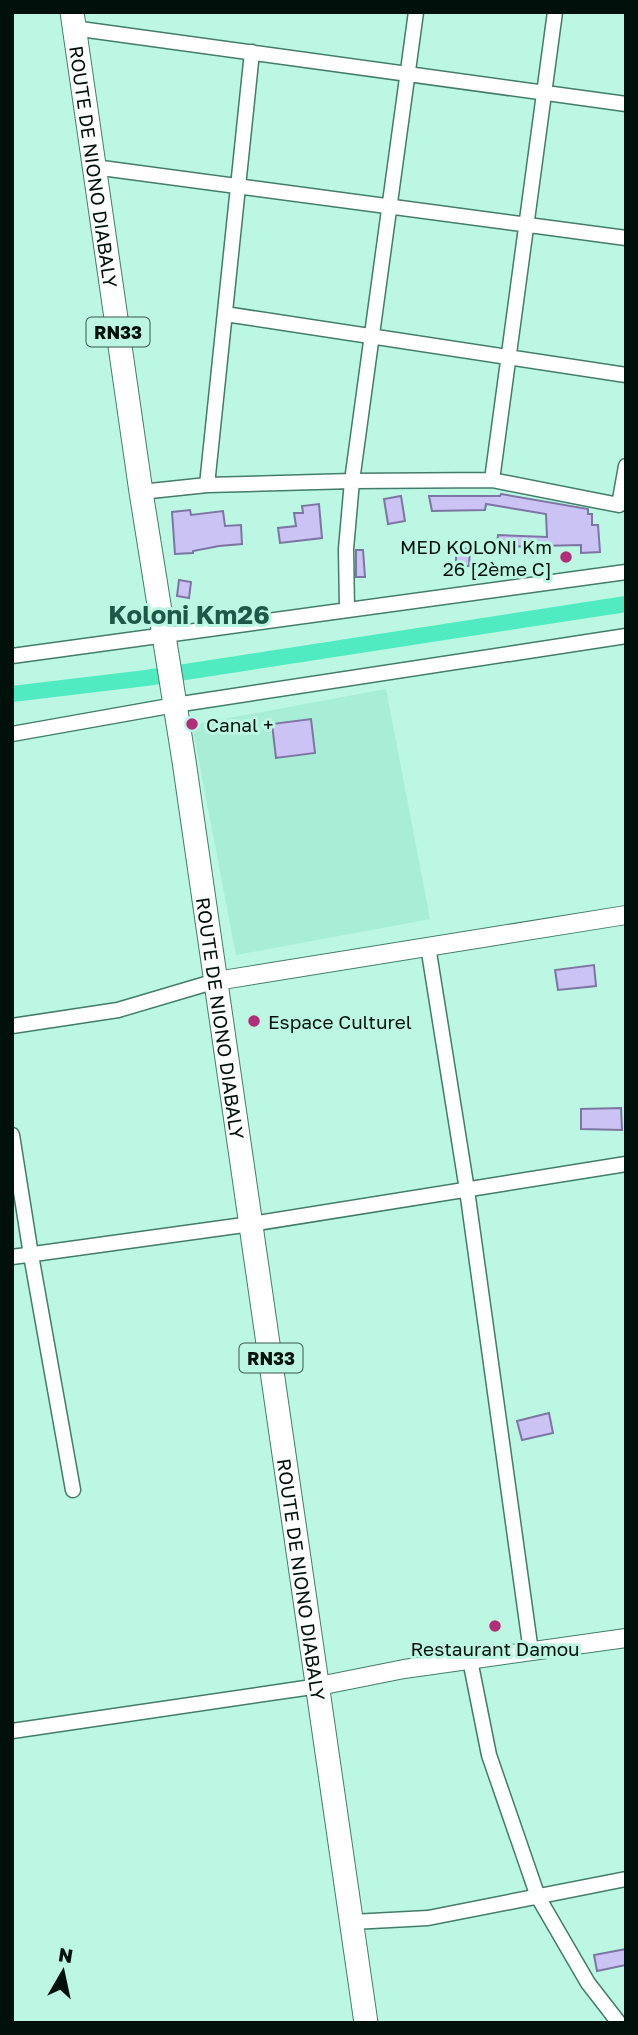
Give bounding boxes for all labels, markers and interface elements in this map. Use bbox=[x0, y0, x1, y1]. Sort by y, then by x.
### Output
street label: ROUTE DE NIONO DIABALY bbox=[65, 44, 123, 289]
road number: RN33 bbox=[86, 318, 150, 346]
place label: MED KOLONI Km 26 [2ème C] bbox=[400, 535, 552, 580]
marker: MED KOLONI Km 26 [2ème C] bbox=[558, 549, 574, 565]
district label: Koloni Km26 bbox=[108, 599, 270, 630]
place label: Canal + bbox=[206, 713, 273, 736]
marker: Canal + bbox=[184, 716, 200, 732]
street label: ROUTE DE NIONO DIABALY bbox=[192, 895, 250, 1141]
place label: Espace Culturel bbox=[268, 1010, 412, 1033]
marker: Espace Culturel bbox=[246, 1013, 262, 1029]
road number: RN33 bbox=[240, 1344, 302, 1372]
street label: ROUTE DE NIONO DIABALY bbox=[273, 1457, 331, 1702]
marker: Restaurant Damou bbox=[487, 1618, 503, 1634]
place label: Restaurant Damou bbox=[410, 1637, 580, 1660]
north arrow bbox=[28, 1937, 98, 2007]
text: N bbox=[57, 1942, 75, 1967]

